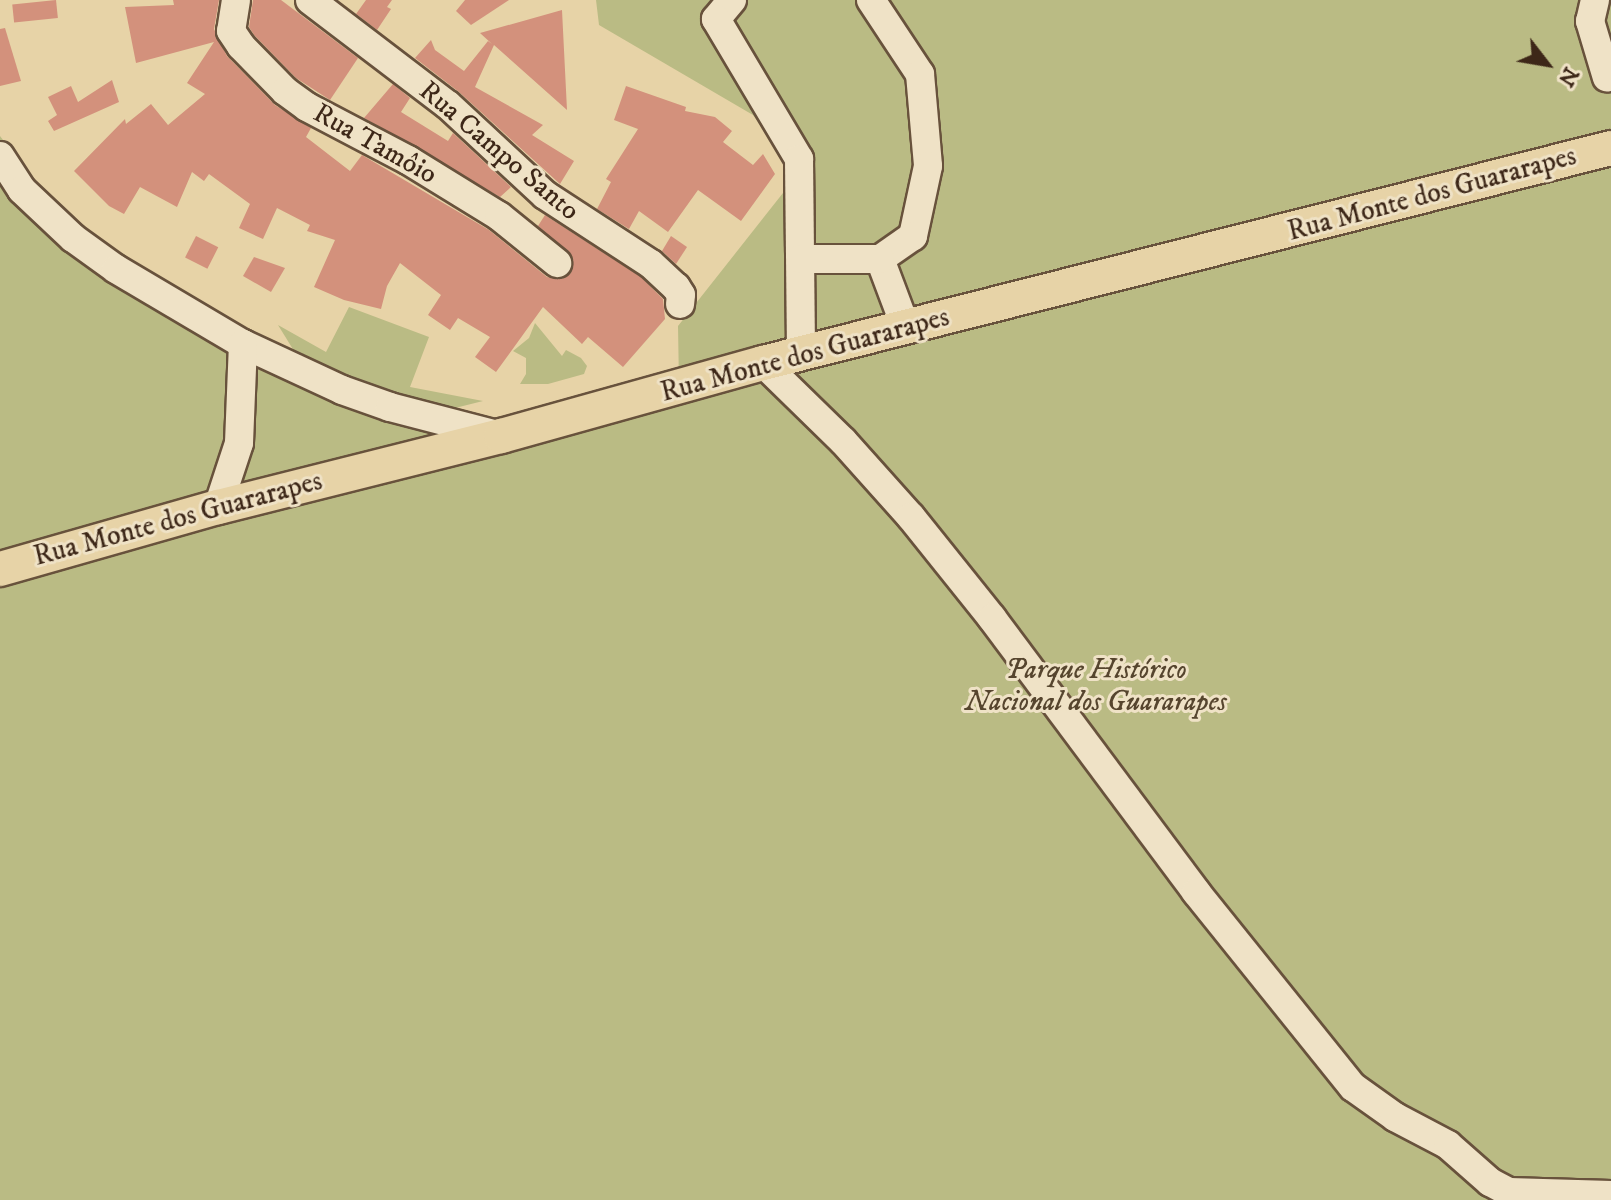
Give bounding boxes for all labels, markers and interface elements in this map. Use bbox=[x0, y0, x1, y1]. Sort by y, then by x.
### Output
north arrow bbox=[1507, 24, 1587, 104]
text: N bbox=[1552, 62, 1584, 91]
street label: Rua Campo Santo bbox=[412, 74, 586, 228]
street label: Rua Tamôio bbox=[307, 96, 443, 192]
street label: Rua Monte dos Guararapes bbox=[1284, 139, 1580, 249]
street label: Rua Monte dos Guararapes bbox=[657, 300, 953, 410]
street label: Rua Monte dos Guararapes bbox=[30, 464, 326, 574]
park label: Parque Histórico Nacional dos Guararapes bbox=[965, 653, 1227, 719]

